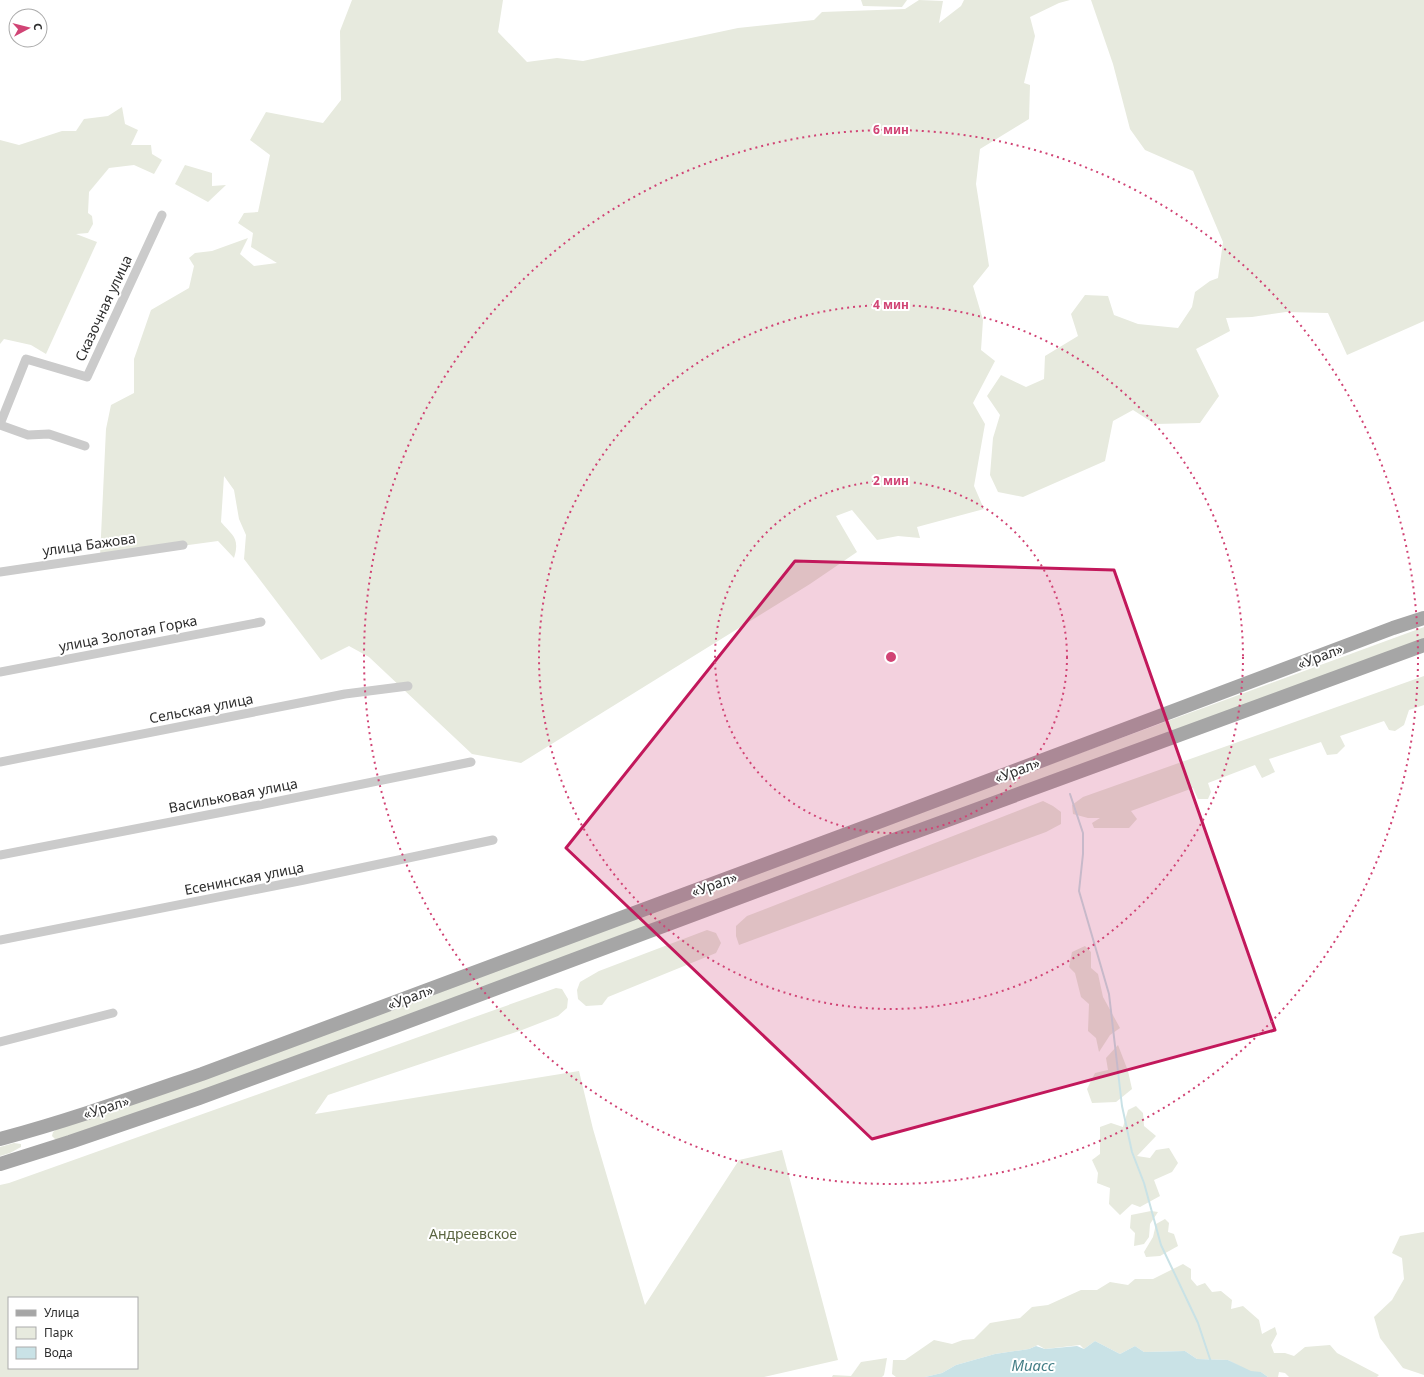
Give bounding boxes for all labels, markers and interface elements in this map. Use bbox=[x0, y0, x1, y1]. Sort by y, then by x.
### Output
north arrow bbox=[8, 8, 48, 48]
text: С bbox=[31, 22, 46, 31]
text: 6 мин bbox=[873, 121, 909, 138]
street label: Сказочная улица bbox=[70, 252, 136, 364]
text: 4 мин bbox=[873, 296, 909, 313]
text: 2 мин bbox=[873, 472, 909, 489]
street label: улица Бажова bbox=[41, 528, 137, 560]
street label: улица Золотая Горка bbox=[57, 610, 199, 656]
street label: «Урал» bbox=[1295, 639, 1345, 673]
centre of rings bbox=[884, 650, 898, 664]
street label: Сельская улица bbox=[147, 689, 255, 727]
street label: «Урал» bbox=[992, 753, 1042, 787]
street label: Васильковая улица bbox=[167, 773, 299, 817]
street label: Есенинская улица bbox=[183, 857, 305, 899]
street label: «Урал» bbox=[689, 867, 739, 901]
street label: «Урал» bbox=[385, 980, 435, 1014]
street label: «Урал» bbox=[81, 1091, 131, 1123]
park label: Андреевское bbox=[429, 1224, 517, 1243]
legend bbox=[8, 1297, 138, 1369]
text: Улица bbox=[44, 1304, 79, 1321]
text: Парк bbox=[44, 1324, 74, 1341]
text: Вода bbox=[44, 1344, 73, 1361]
water label: Миасс bbox=[1011, 1355, 1055, 1375]

